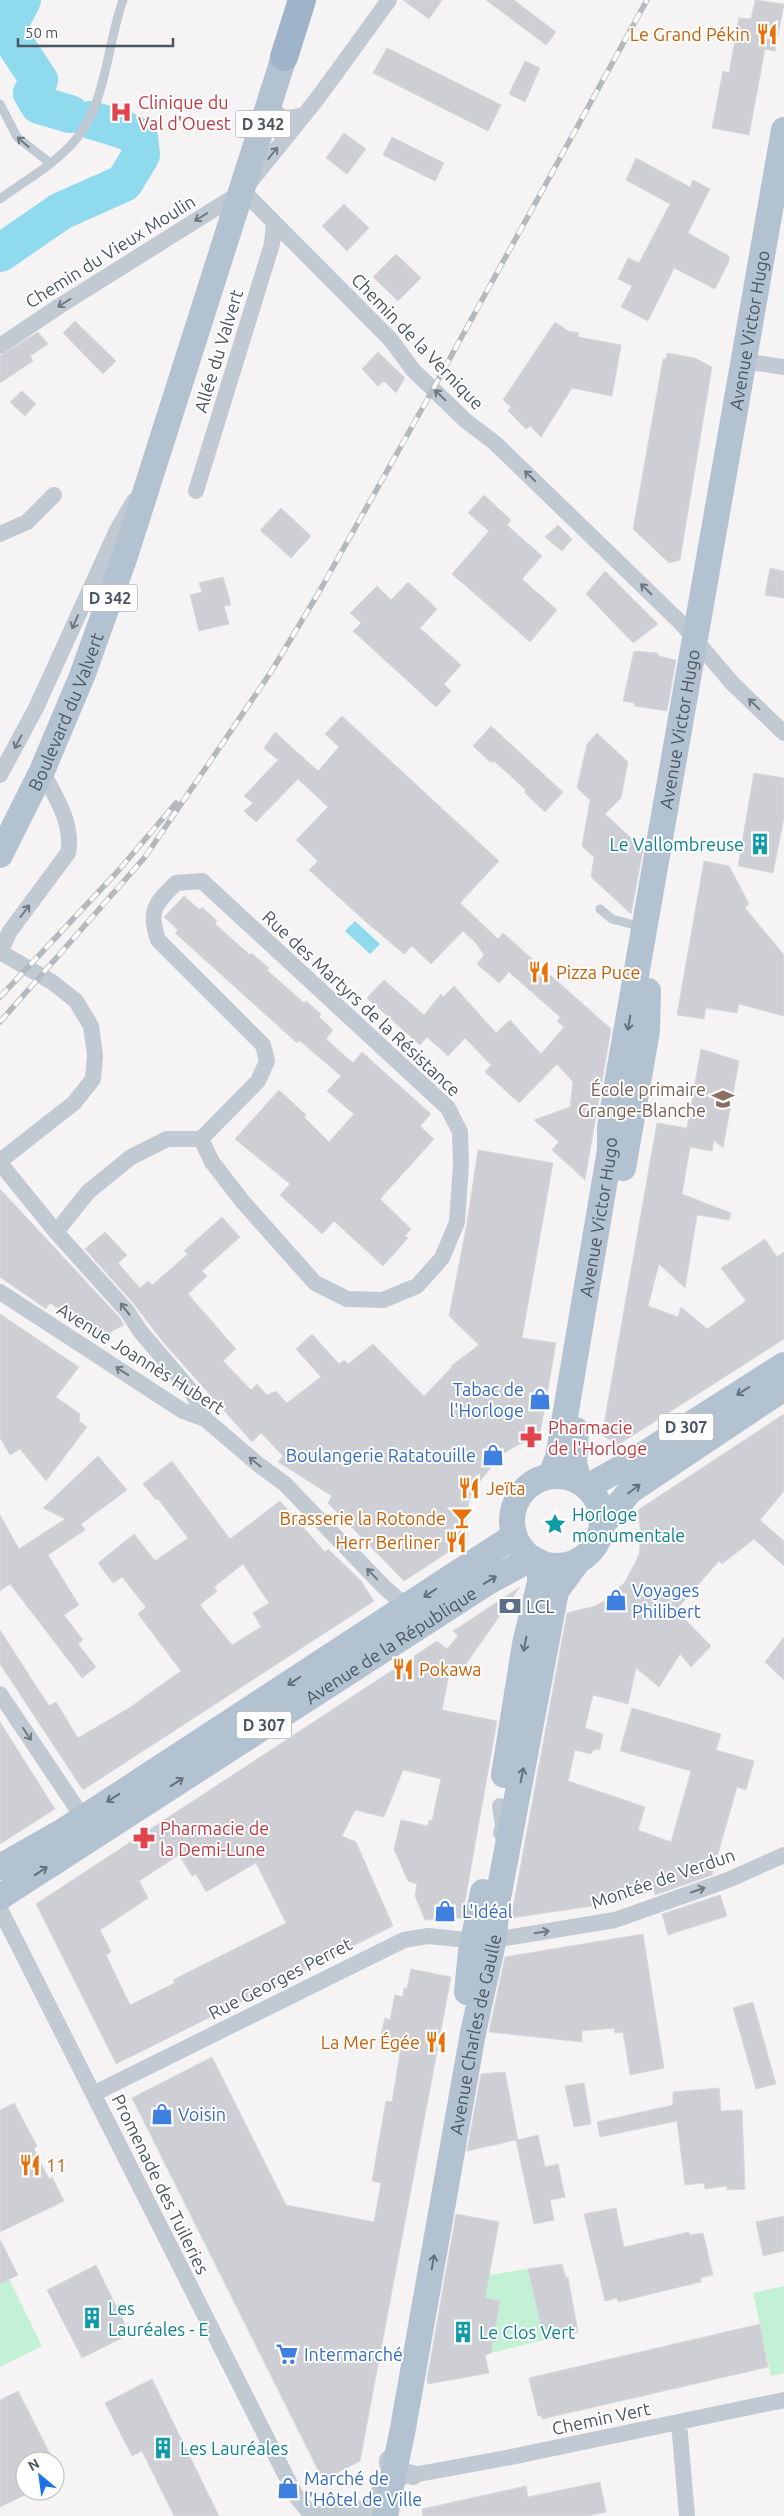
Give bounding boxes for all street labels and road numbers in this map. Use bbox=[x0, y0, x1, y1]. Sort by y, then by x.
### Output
road number: D 342 bbox=[236, 110, 290, 138]
street label: Chemin du Vieux Moulin bbox=[22, 191, 198, 311]
street label: Avenue Victor Hugo bbox=[725, 249, 773, 411]
street label: Chemin de la Vernique bbox=[348, 269, 488, 413]
street label: Allée du Valvert bbox=[190, 287, 246, 415]
road number: D 342 bbox=[82, 584, 138, 612]
street label: Boulevard du Valvert bbox=[24, 630, 107, 794]
street label: Avenue Victor Hugo bbox=[655, 648, 703, 810]
street label: Rue des Martyrs de la Résistance bbox=[259, 906, 465, 1100]
street label: Avenue Victor Hugo bbox=[575, 1137, 620, 1299]
street label: Avenue Joannès Hubert bbox=[54, 1298, 228, 1418]
road number: D 307 bbox=[658, 1414, 714, 1440]
street label: Avenue de la République bbox=[301, 1582, 480, 1707]
road number: D 307 bbox=[236, 1712, 292, 1738]
street label: Montée de Verdun bbox=[589, 1844, 737, 1912]
street label: Avenue Charles de Gaulle bbox=[445, 1932, 505, 2136]
street label: Rue Georges Perret bbox=[205, 1933, 355, 2023]
street label: Promenade des Tuileries bbox=[109, 2091, 213, 2277]
street label: Chemin Vert bbox=[550, 2398, 652, 2438]

